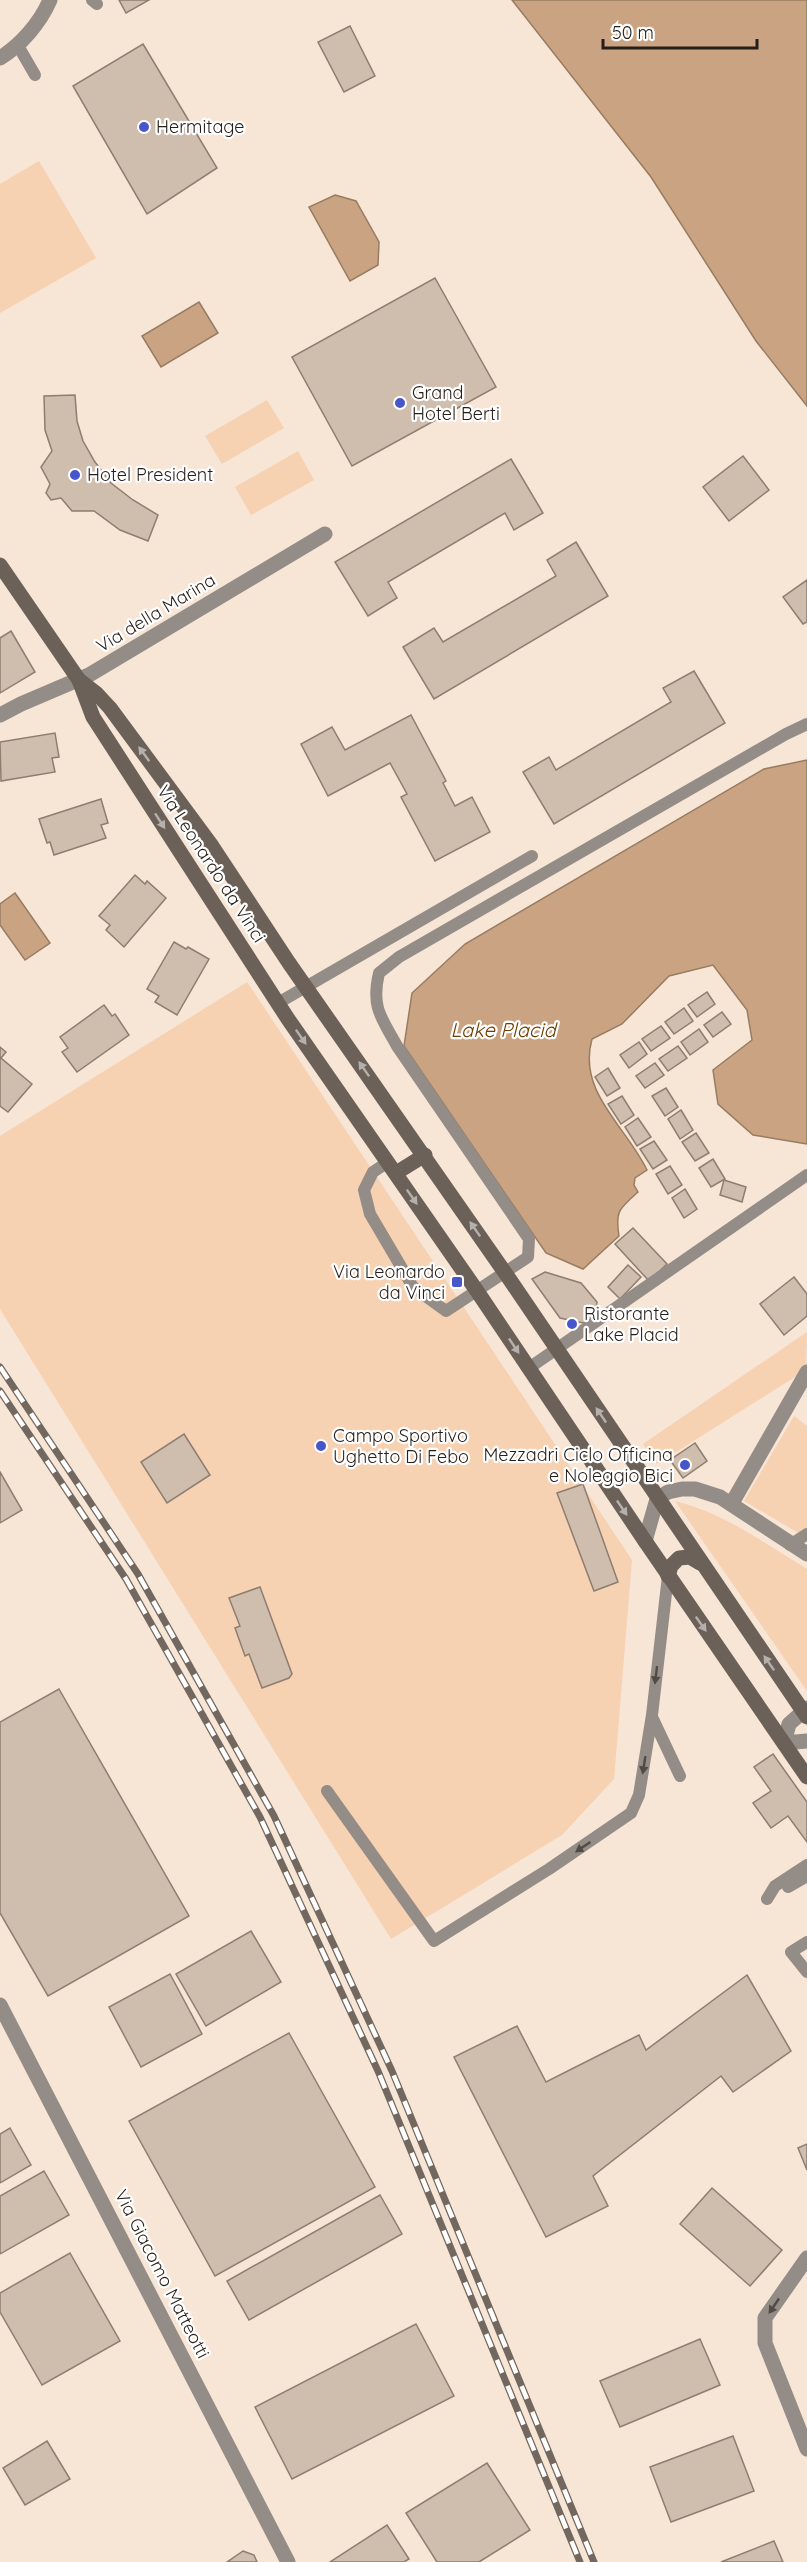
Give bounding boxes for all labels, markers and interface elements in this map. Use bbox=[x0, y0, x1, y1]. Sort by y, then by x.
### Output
scale bar bbox=[603, 12, 758, 50]
text: 50 m bbox=[612, 21, 654, 44]
place label: Hermitage bbox=[156, 115, 244, 138]
marker: Hermitage bbox=[137, 120, 151, 134]
place label: Grand Hotel Berti bbox=[412, 381, 500, 425]
marker: Grand Hotel Berti bbox=[393, 396, 407, 410]
place label: Hotel President bbox=[87, 463, 213, 486]
marker: Hotel President bbox=[68, 468, 82, 482]
street label: Via della Marina bbox=[92, 568, 219, 657]
one-way arrow bbox=[138, 747, 150, 762]
street label: Via Leonardo da Vinci bbox=[152, 781, 271, 947]
one-way arrow bbox=[154, 813, 165, 829]
water label: Lake Placid bbox=[450, 1017, 558, 1042]
one-way arrow bbox=[295, 1028, 307, 1044]
one-way arrow bbox=[358, 1061, 370, 1077]
one-way arrow bbox=[406, 1188, 418, 1204]
one-way arrow bbox=[470, 1221, 481, 1237]
place label: Via Leonardo da Vinci bbox=[333, 1260, 445, 1304]
marker: Via Leonardo da Vinci bbox=[450, 1275, 464, 1289]
place label: Ristorante Lake Placid bbox=[584, 1302, 679, 1346]
marker: Ristorante Lake Placid bbox=[565, 1317, 579, 1331]
one-way arrow bbox=[508, 1337, 520, 1353]
one-way arrow bbox=[596, 1407, 607, 1423]
place label: Campo Sportivo Ughetto Di Febo bbox=[333, 1424, 469, 1468]
marker: Campo Sportivo Ughetto Di Febo bbox=[314, 1439, 328, 1453]
place label: Mezzadri Ciclo Officina e Noleggio Bici bbox=[483, 1443, 673, 1487]
marker: Mezzadri Ciclo Officina e Noleggio Bici bbox=[678, 1458, 692, 1472]
one-way arrow bbox=[617, 1499, 628, 1516]
one-way arrow bbox=[695, 1615, 707, 1631]
one-way arrow bbox=[763, 1655, 775, 1671]
one-way arrow bbox=[652, 1666, 661, 1685]
one-way arrow bbox=[639, 1756, 648, 1775]
one-way arrow bbox=[575, 1841, 591, 1852]
street label: Via Giacomo Matteotti bbox=[110, 2186, 215, 2362]
one-way arrow bbox=[768, 2297, 779, 2314]

